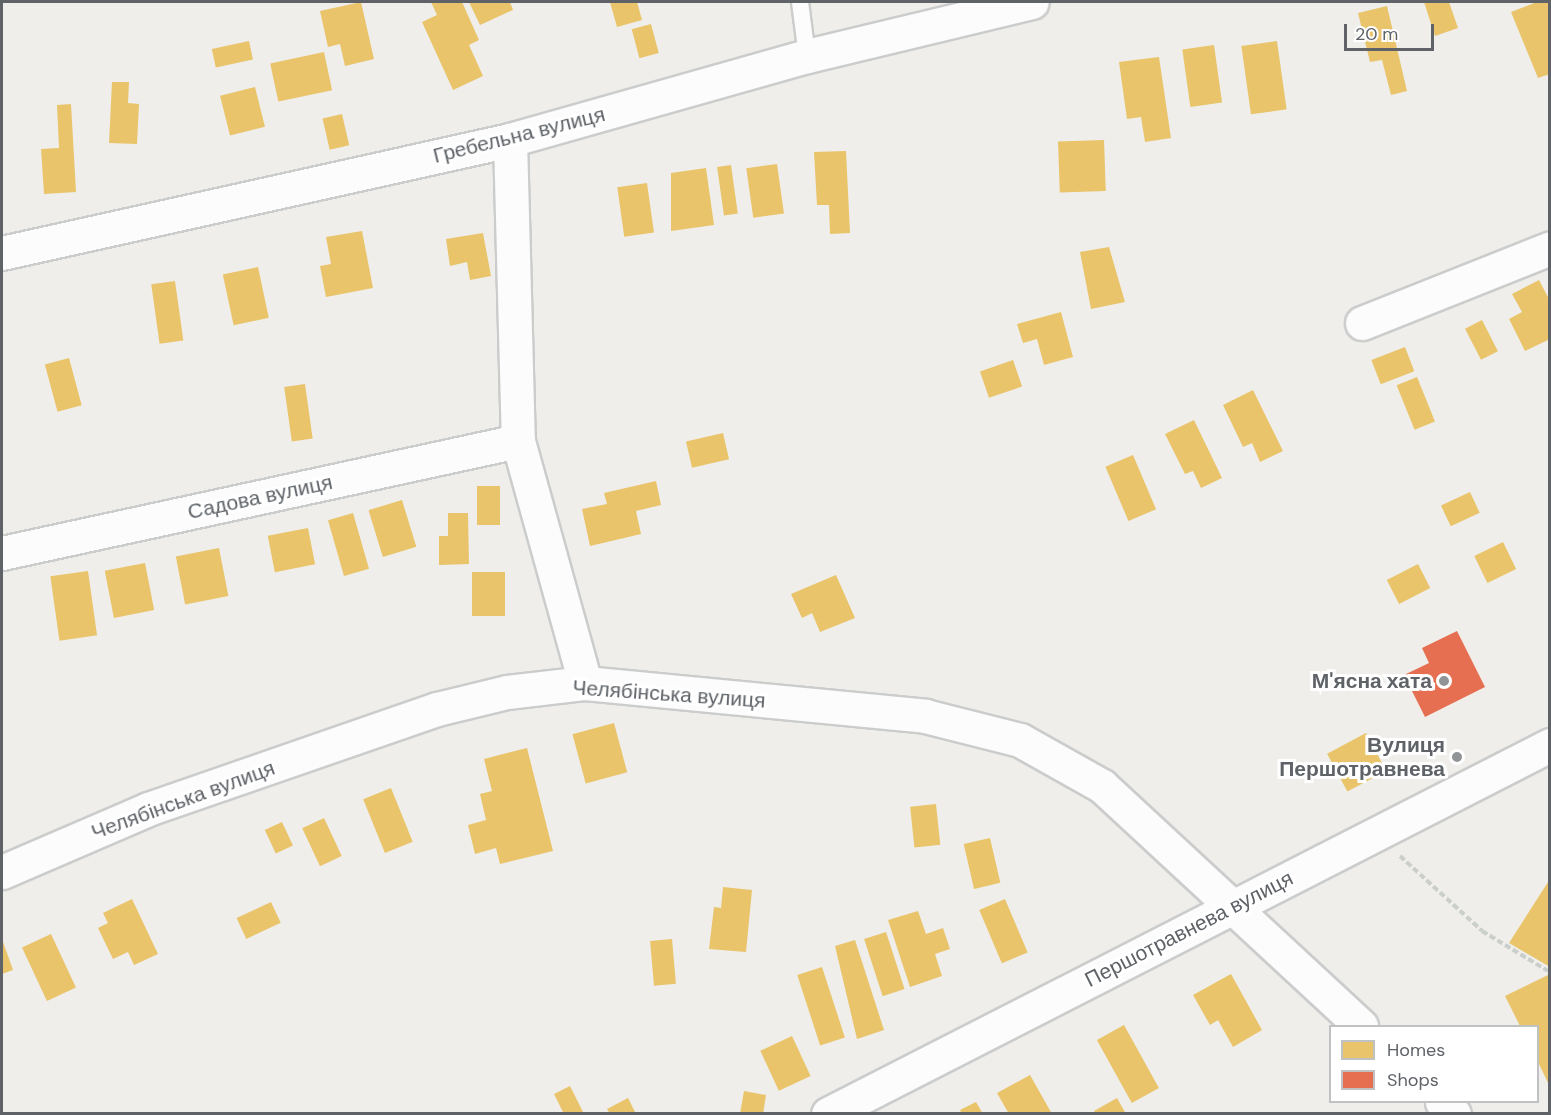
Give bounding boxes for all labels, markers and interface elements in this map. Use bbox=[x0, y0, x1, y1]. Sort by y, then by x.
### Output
scale bar bbox=[1347, 12, 1437, 50]
text: 20 m bbox=[1355, 22, 1398, 46]
street label: Гребельна вулиця bbox=[430, 101, 608, 169]
street label: Садова вулиця bbox=[185, 469, 335, 525]
place label: М'ясна хата bbox=[1312, 668, 1432, 694]
marker: М'ясна хата bbox=[1437, 674, 1451, 688]
street label: Челябінська вулиця bbox=[572, 675, 766, 713]
place label: Вулиця Першотравнева bbox=[1279, 732, 1445, 782]
marker: Вулиця Першотравнева bbox=[1450, 750, 1464, 764]
street label: Челябінська вулиця bbox=[88, 755, 278, 845]
street label: Першотравнева вулиця bbox=[1081, 866, 1297, 992]
legend bbox=[1329, 1025, 1539, 1103]
text: Homes bbox=[1387, 1038, 1445, 1062]
text: Shops bbox=[1387, 1068, 1439, 1092]

